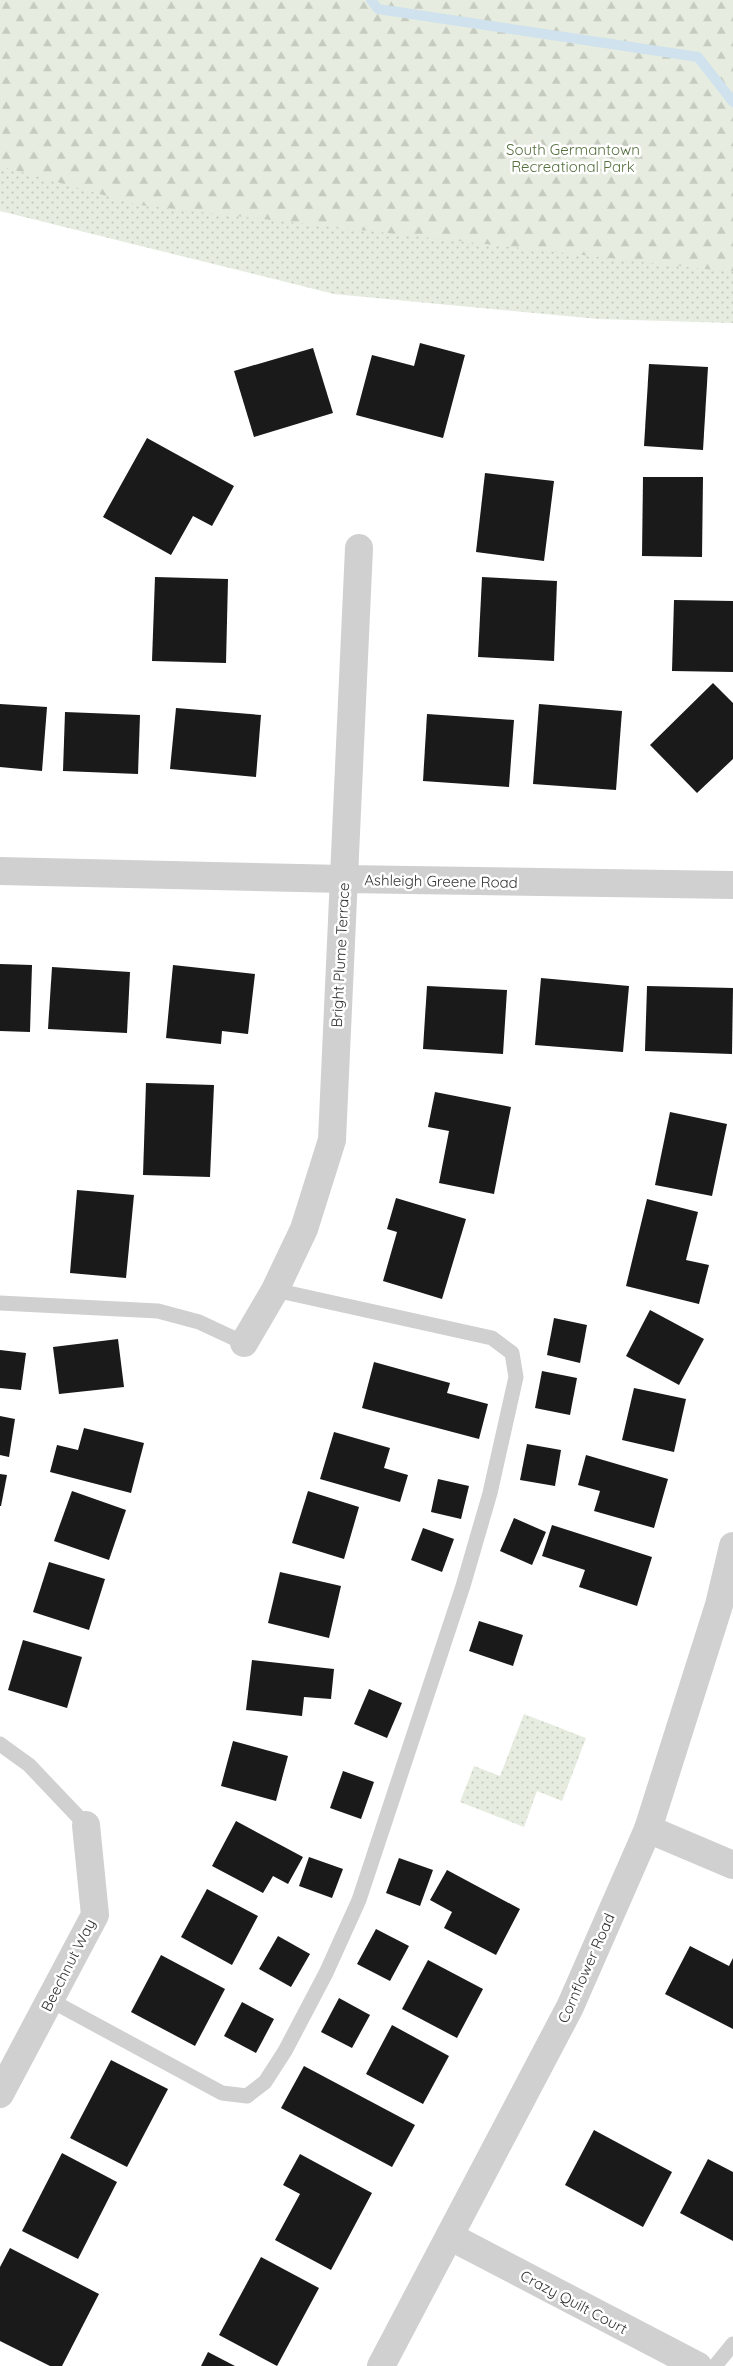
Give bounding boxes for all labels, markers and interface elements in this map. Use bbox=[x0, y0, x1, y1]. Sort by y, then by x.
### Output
park label: South Germantown Recreational Park bbox=[506, 140, 640, 176]
street label: Ashleigh Greene Road bbox=[364, 870, 518, 892]
street label: Bright Plume Terrace bbox=[327, 882, 353, 1028]
street label: Cornflower Road bbox=[553, 1910, 619, 2026]
street label: Beechnut Way bbox=[37, 1916, 99, 2014]
street label: Crazy Quilt Court bbox=[517, 2266, 631, 2338]

